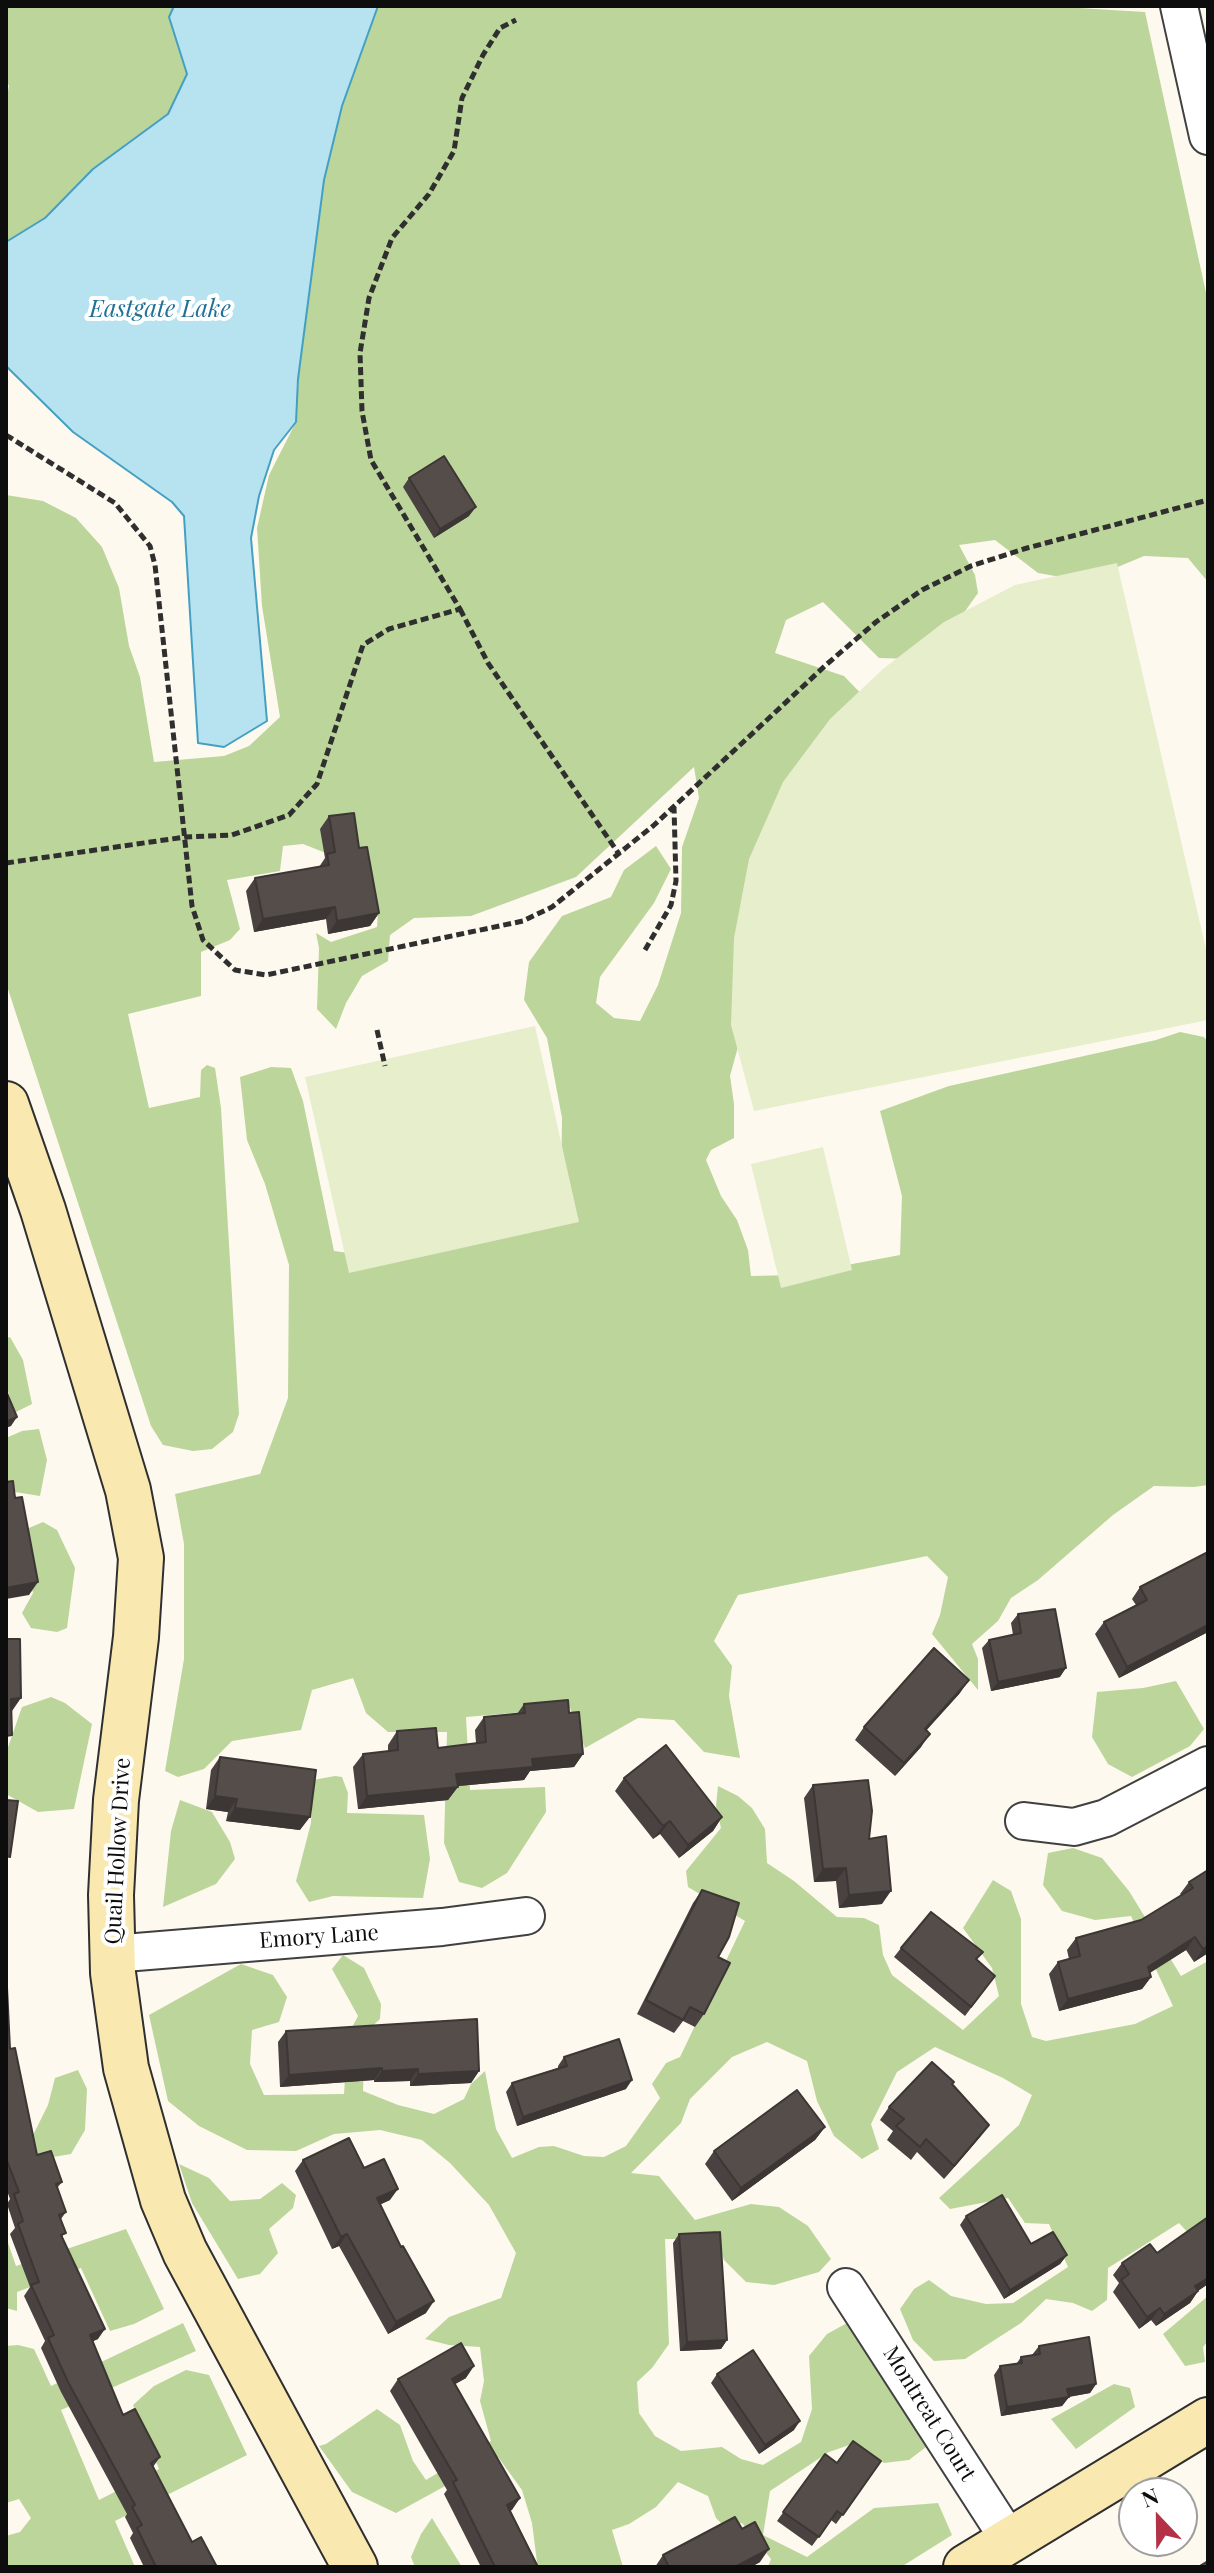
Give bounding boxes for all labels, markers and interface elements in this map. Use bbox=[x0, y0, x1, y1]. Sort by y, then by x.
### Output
water label: Eastgate Lake bbox=[89, 296, 231, 324]
street label: Quail Hollow Drive bbox=[100, 1757, 136, 1945]
street label: Emory Lane bbox=[258, 1920, 380, 1954]
street label: Montreat Court bbox=[877, 2342, 981, 2486]
north arrow bbox=[1118, 2477, 1198, 2557]
text: N bbox=[1137, 2480, 1163, 2513]

